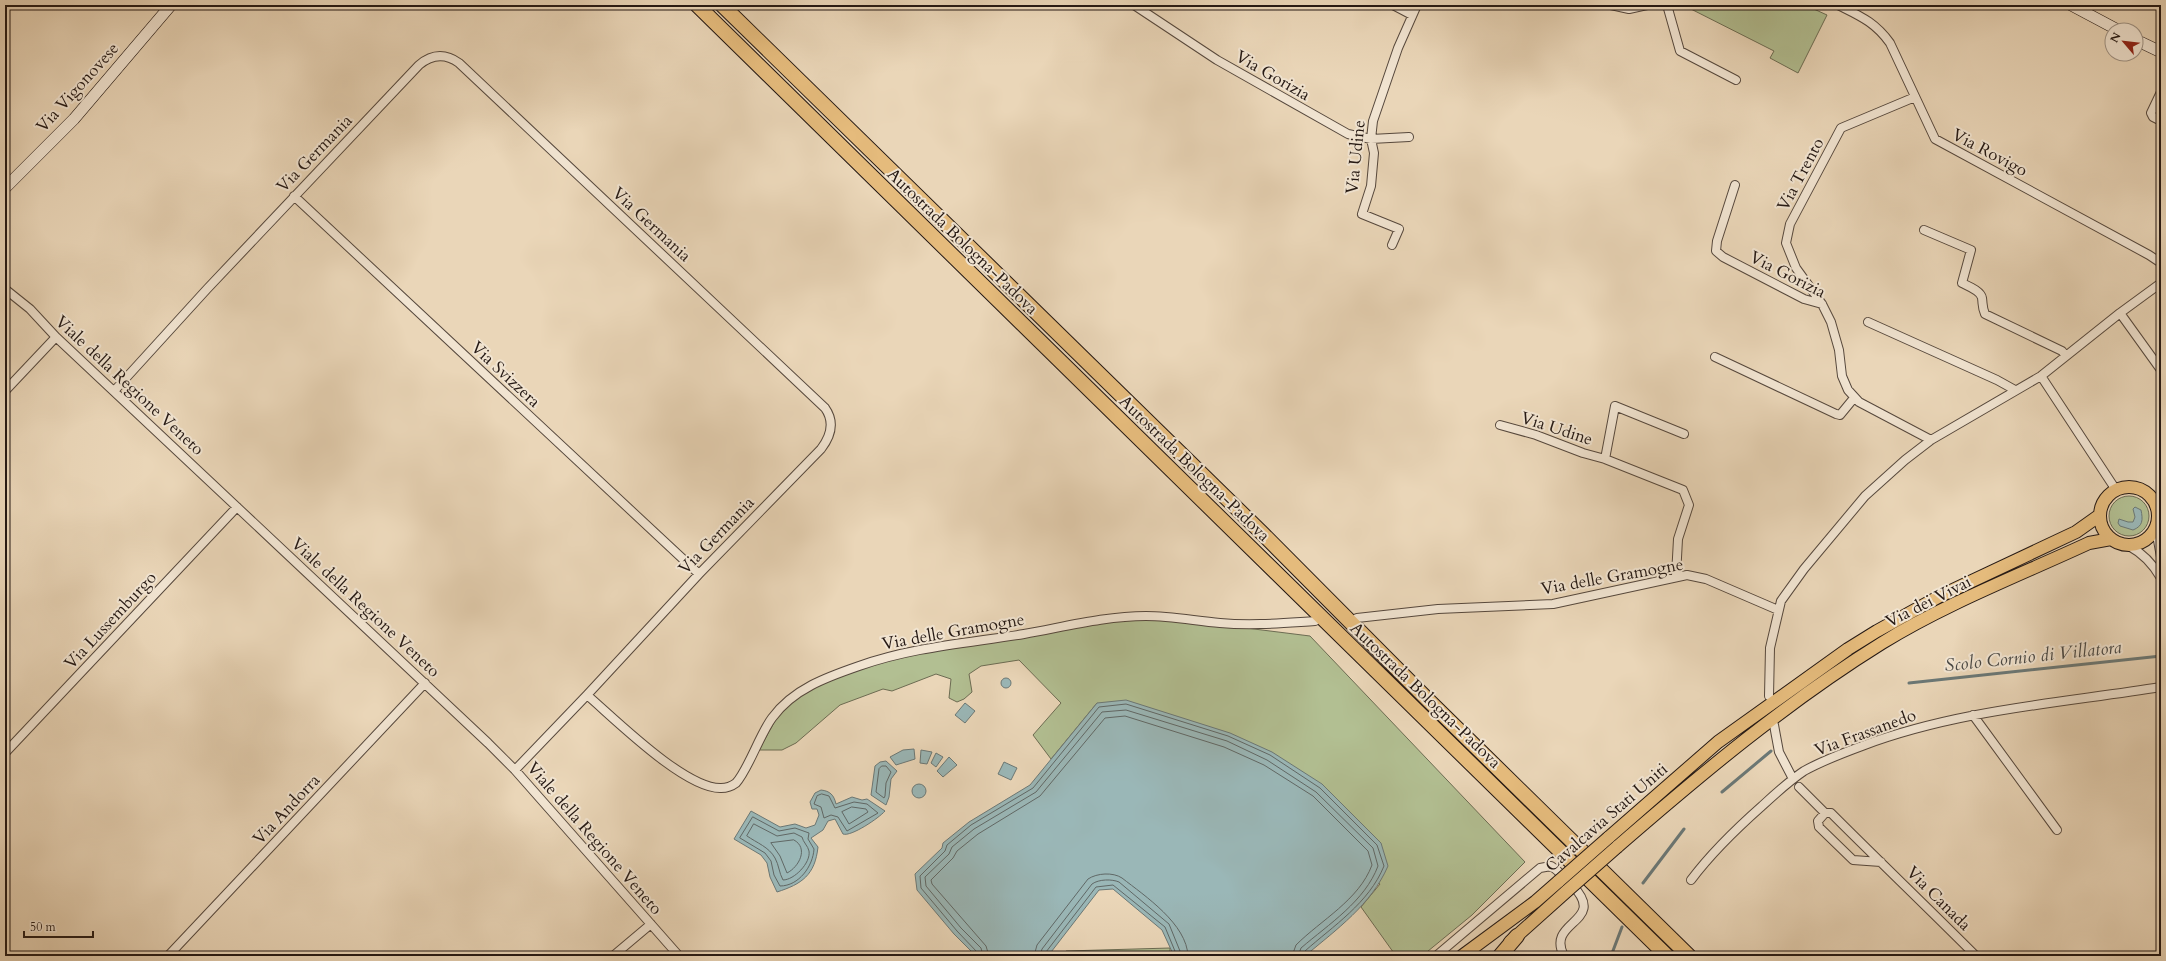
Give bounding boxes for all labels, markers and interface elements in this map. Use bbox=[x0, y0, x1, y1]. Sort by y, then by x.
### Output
north arrow bbox=[2104, 22, 2144, 62]
text: N bbox=[2107, 29, 2125, 45]
street label: Via Vigonovese bbox=[31, 37, 124, 137]
street label: Via Gorizia bbox=[1231, 45, 1315, 106]
street label: Via Germania bbox=[271, 109, 358, 197]
street label: Via Udine bbox=[1340, 119, 1371, 195]
street label: Via Rovigo bbox=[1948, 123, 2031, 182]
street label: Via Trento bbox=[1772, 134, 1829, 215]
street label: Autostrada Bologna-Padova bbox=[882, 163, 1044, 320]
street label: Via Germania bbox=[607, 182, 697, 267]
street label: Via Gorizia bbox=[1746, 245, 1830, 304]
street label: Viale della Regione Veneto bbox=[50, 310, 209, 461]
street label: Via Svizzera bbox=[466, 336, 546, 413]
street label: Autostrada Bologna-Padova bbox=[1114, 390, 1276, 547]
street label: Via Udine bbox=[1518, 406, 1596, 451]
street label: Via Germania bbox=[673, 491, 760, 579]
street label: Viale della Regione Veneto bbox=[286, 532, 445, 683]
street label: Via delle Gramogne bbox=[1539, 553, 1685, 600]
street label: Via Lussemburgo bbox=[59, 567, 162, 674]
street label: Via dei Vivai bbox=[1881, 570, 1975, 633]
street label: Via delle Gramogne bbox=[880, 608, 1026, 655]
street label: Autostrada Bologna-Padova bbox=[1345, 617, 1507, 774]
water label: Scolo Cornio di Villatora bbox=[1943, 635, 2123, 678]
street label: Via Frassanedo bbox=[1811, 703, 1919, 762]
street label: Viale della Regione Veneto bbox=[522, 757, 667, 920]
street label: Cavalcavia Stati Uniti bbox=[1540, 758, 1673, 877]
street label: Via Andorra bbox=[248, 769, 326, 850]
street label: Via Canada bbox=[1901, 861, 1977, 936]
scale bar bbox=[24, 913, 93, 939]
text: 50 m bbox=[30, 919, 57, 935]

